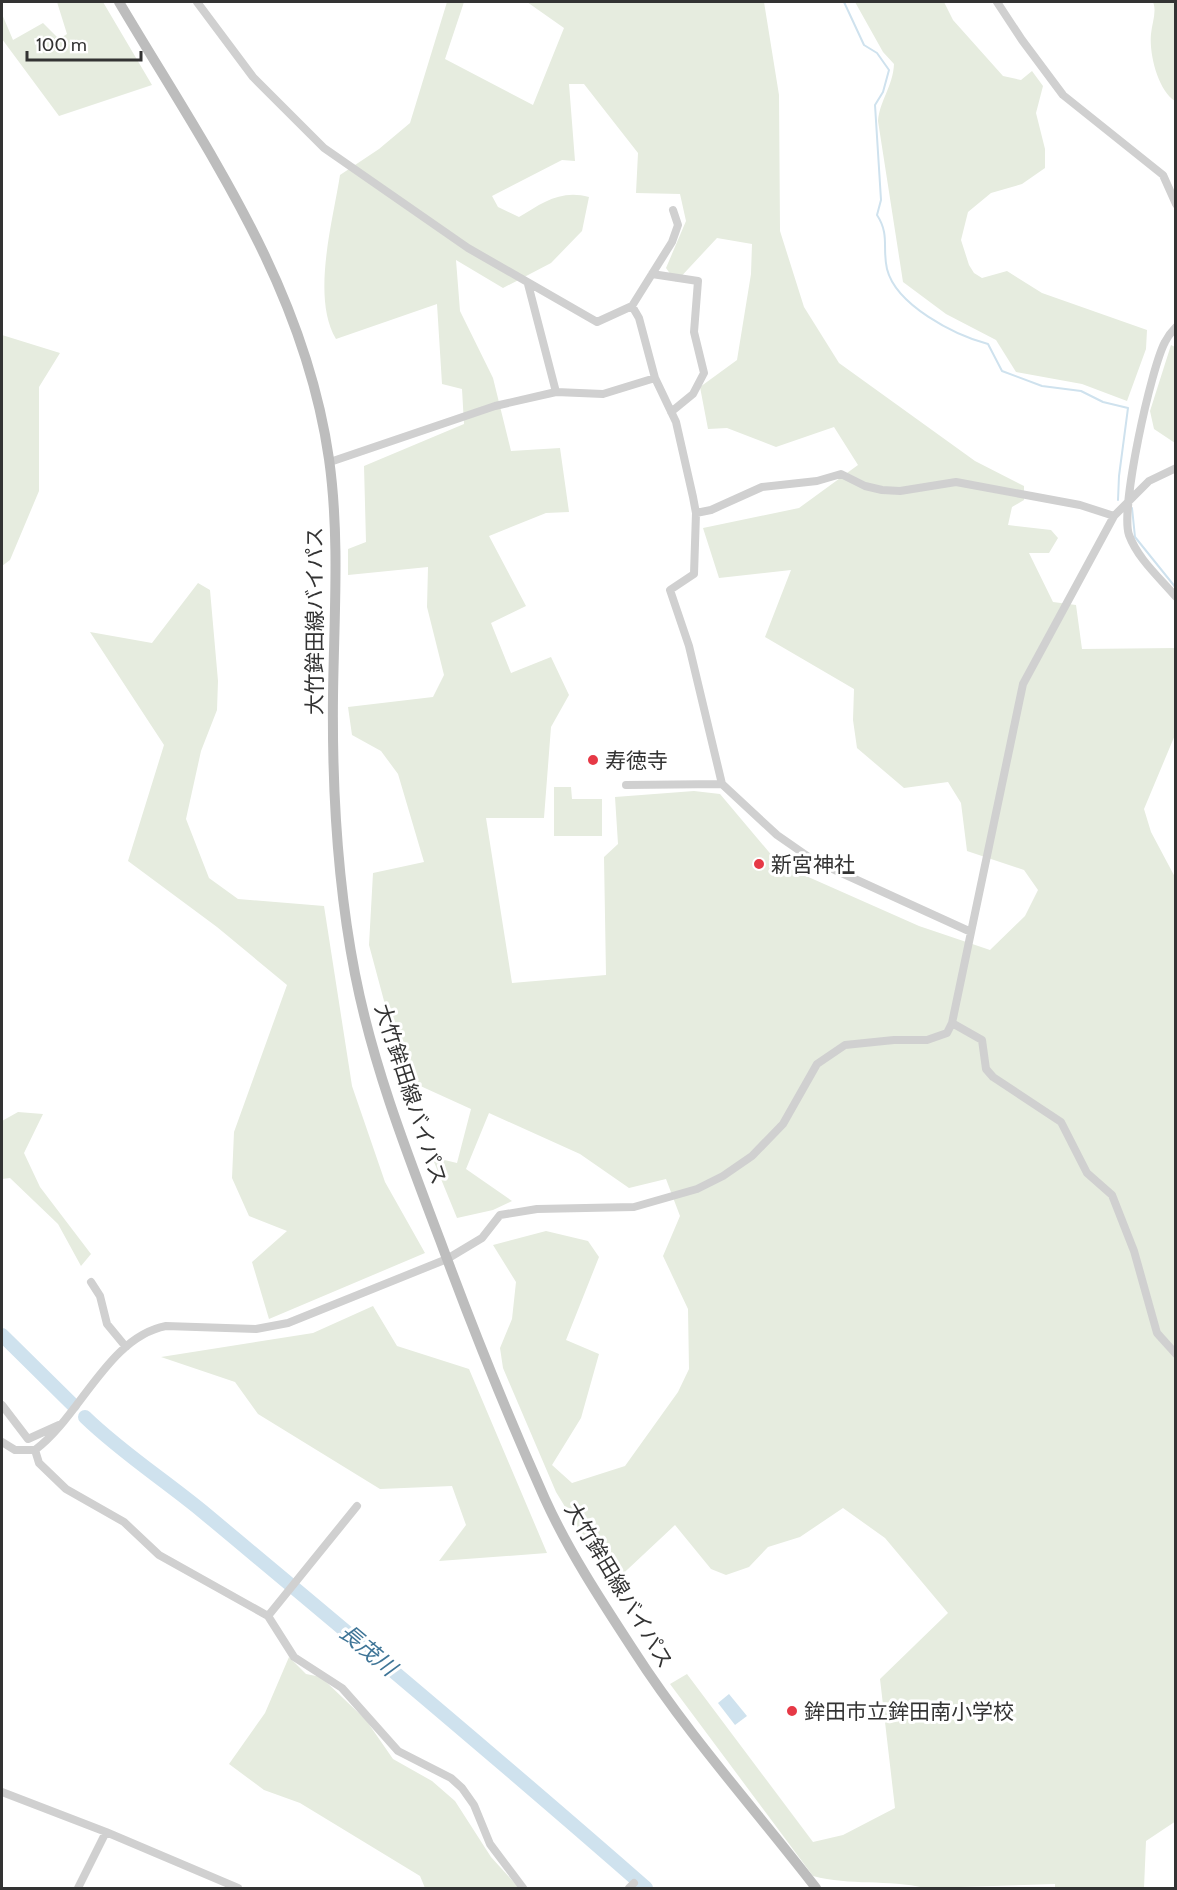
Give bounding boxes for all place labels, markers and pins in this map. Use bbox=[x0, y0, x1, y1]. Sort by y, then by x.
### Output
place label: 寿徳寺 bbox=[605, 748, 668, 773]
marker: 寿徳寺 bbox=[586, 753, 600, 767]
place label: 新宮神社 bbox=[771, 852, 855, 877]
marker: 新宮神社 bbox=[752, 857, 766, 871]
place label: 鉾田市立鉾田南小学校 bbox=[804, 1699, 1014, 1724]
marker: 鉾田市立鉾田南小学校 bbox=[785, 1704, 799, 1718]

